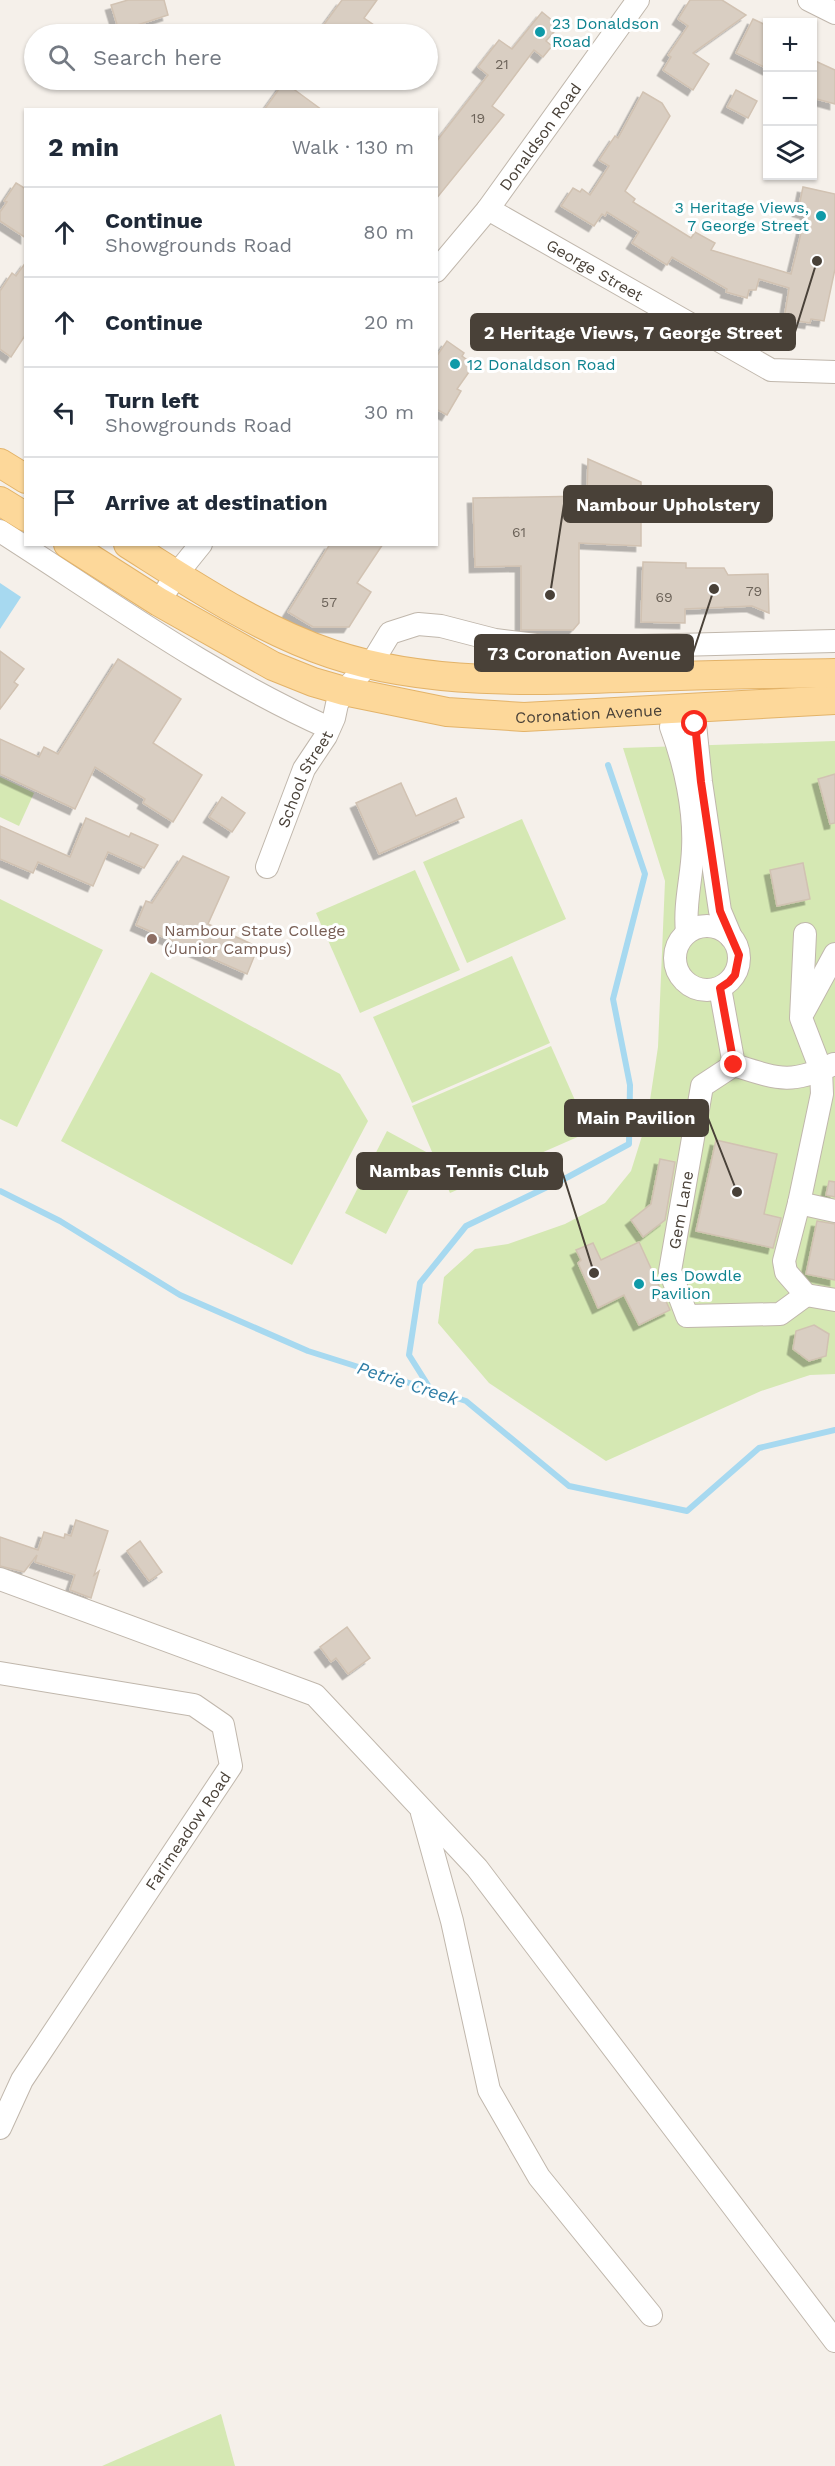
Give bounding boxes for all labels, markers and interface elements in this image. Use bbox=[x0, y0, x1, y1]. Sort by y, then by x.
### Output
place label: 23 Donaldson Road bbox=[552, 14, 659, 51]
map controls bbox=[763, 18, 817, 180]
button: + bbox=[763, 18, 817, 72]
search box bbox=[24, 24, 438, 90]
marker: 23 Donaldson Road bbox=[533, 25, 547, 39]
icon: search bbox=[45, 41, 78, 74]
text: Search here bbox=[93, 45, 222, 70]
house number: 21 bbox=[495, 56, 509, 72]
button: − bbox=[763, 72, 817, 126]
street label: Donaldson Road bbox=[495, 79, 585, 194]
house number: 19 bbox=[471, 110, 485, 126]
button: layers bbox=[763, 126, 817, 180]
text: 2 min bbox=[48, 132, 119, 162]
text: Walk · 130 m bbox=[292, 135, 414, 159]
place label: 3 Heritage Views, 7 George Street bbox=[675, 198, 809, 235]
text: Continue bbox=[105, 208, 203, 233]
marker: 3 Heritage Views, 7 George Street bbox=[814, 209, 828, 223]
icon: ahead bbox=[48, 216, 81, 249]
text: 80 m bbox=[363, 220, 414, 244]
text: Showgrounds Road bbox=[105, 233, 292, 257]
street label: George Street bbox=[543, 235, 647, 305]
icon: ahead bbox=[48, 306, 81, 339]
text: Continue bbox=[105, 310, 203, 335]
text: 20 m bbox=[364, 310, 414, 334]
callout: 2 Heritage Views, 7 George Street bbox=[471, 314, 795, 350]
text: 2 Heritage Views, 7 George Street bbox=[484, 322, 782, 343]
place label: 12 Donaldson Road bbox=[467, 355, 616, 374]
marker: 12 Donaldson Road bbox=[448, 357, 462, 371]
text: Turn left bbox=[105, 388, 199, 413]
icon: left bbox=[48, 396, 81, 429]
text: 30 m bbox=[364, 400, 414, 424]
text: Showgrounds Road bbox=[105, 413, 292, 437]
icon: arrive bbox=[48, 486, 81, 519]
callout: Nambour Upholstery bbox=[564, 486, 772, 522]
text: Arrive at destination bbox=[105, 490, 328, 515]
text: Nambour Upholstery bbox=[576, 494, 761, 515]
house number: 61 bbox=[512, 524, 526, 540]
house number: 79 bbox=[746, 583, 762, 599]
house number: 69 bbox=[655, 589, 673, 605]
house number: 57 bbox=[321, 594, 337, 610]
callout: 73 Coronation Avenue bbox=[475, 635, 693, 671]
text: 73 Coronation Avenue bbox=[487, 643, 681, 664]
street label: Coronation Avenue bbox=[515, 700, 663, 727]
route start bbox=[681, 710, 707, 736]
street label: School Street bbox=[273, 728, 337, 830]
place label: Nambour State College (Junior Campus) bbox=[164, 921, 346, 958]
marker: Nambour State College (Junior Campus) bbox=[145, 932, 159, 946]
route end bbox=[720, 1051, 746, 1077]
callout: Main Pavilion bbox=[565, 1100, 708, 1136]
text: Main Pavilion bbox=[577, 1107, 695, 1128]
callout: Nambas Tennis Club bbox=[357, 1153, 562, 1189]
text: Nambas Tennis Club bbox=[369, 1160, 549, 1181]
street label: Gem Lane bbox=[665, 1169, 697, 1251]
place label: Les Dowdle Pavilion bbox=[651, 1266, 742, 1303]
marker: Les Dowdle Pavilion bbox=[632, 1277, 646, 1291]
water label: Petrie Creek bbox=[355, 1357, 462, 1410]
street label: Farimeadow Road bbox=[141, 1768, 235, 1894]

